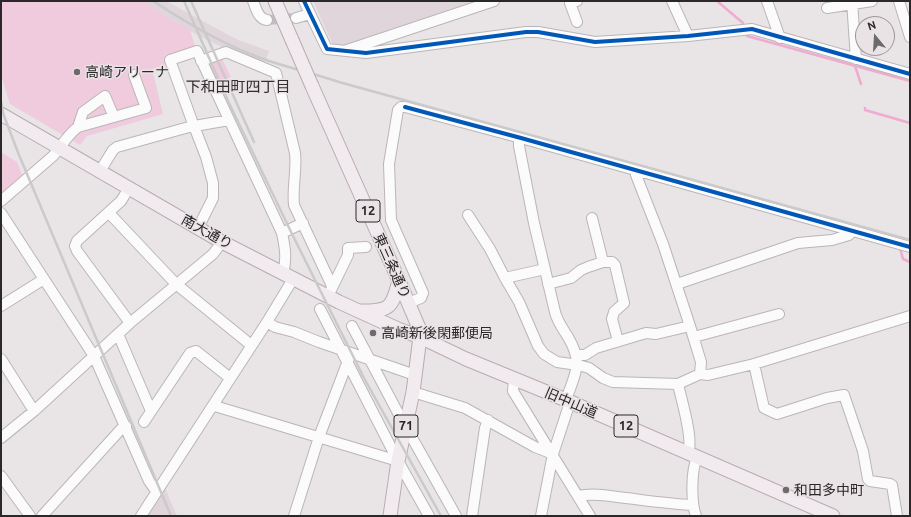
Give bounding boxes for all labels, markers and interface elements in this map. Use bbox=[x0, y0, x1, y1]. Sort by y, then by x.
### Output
north arrow bbox=[855, 16, 895, 56]
text: N bbox=[866, 19, 877, 33]
place label: 高崎アリーナ bbox=[85, 64, 169, 80]
marker: 高崎アリーナ bbox=[72, 67, 82, 77]
district label: 下和田町四丁目 bbox=[186, 78, 290, 96]
road number: 12 bbox=[356, 200, 380, 222]
street label: 南大通り bbox=[178, 211, 236, 253]
street label: 東三条通り bbox=[370, 231, 414, 301]
place label: 高崎新後閑郵便局 bbox=[381, 325, 493, 341]
marker: 高崎新後閑郵便局 bbox=[368, 328, 378, 338]
street label: 旧中山道 bbox=[542, 384, 600, 422]
road number: 71 bbox=[394, 415, 418, 437]
road number: 12 bbox=[614, 415, 638, 437]
place label: 和田多中町 bbox=[794, 482, 864, 498]
marker: 和田多中町 bbox=[781, 485, 791, 495]

